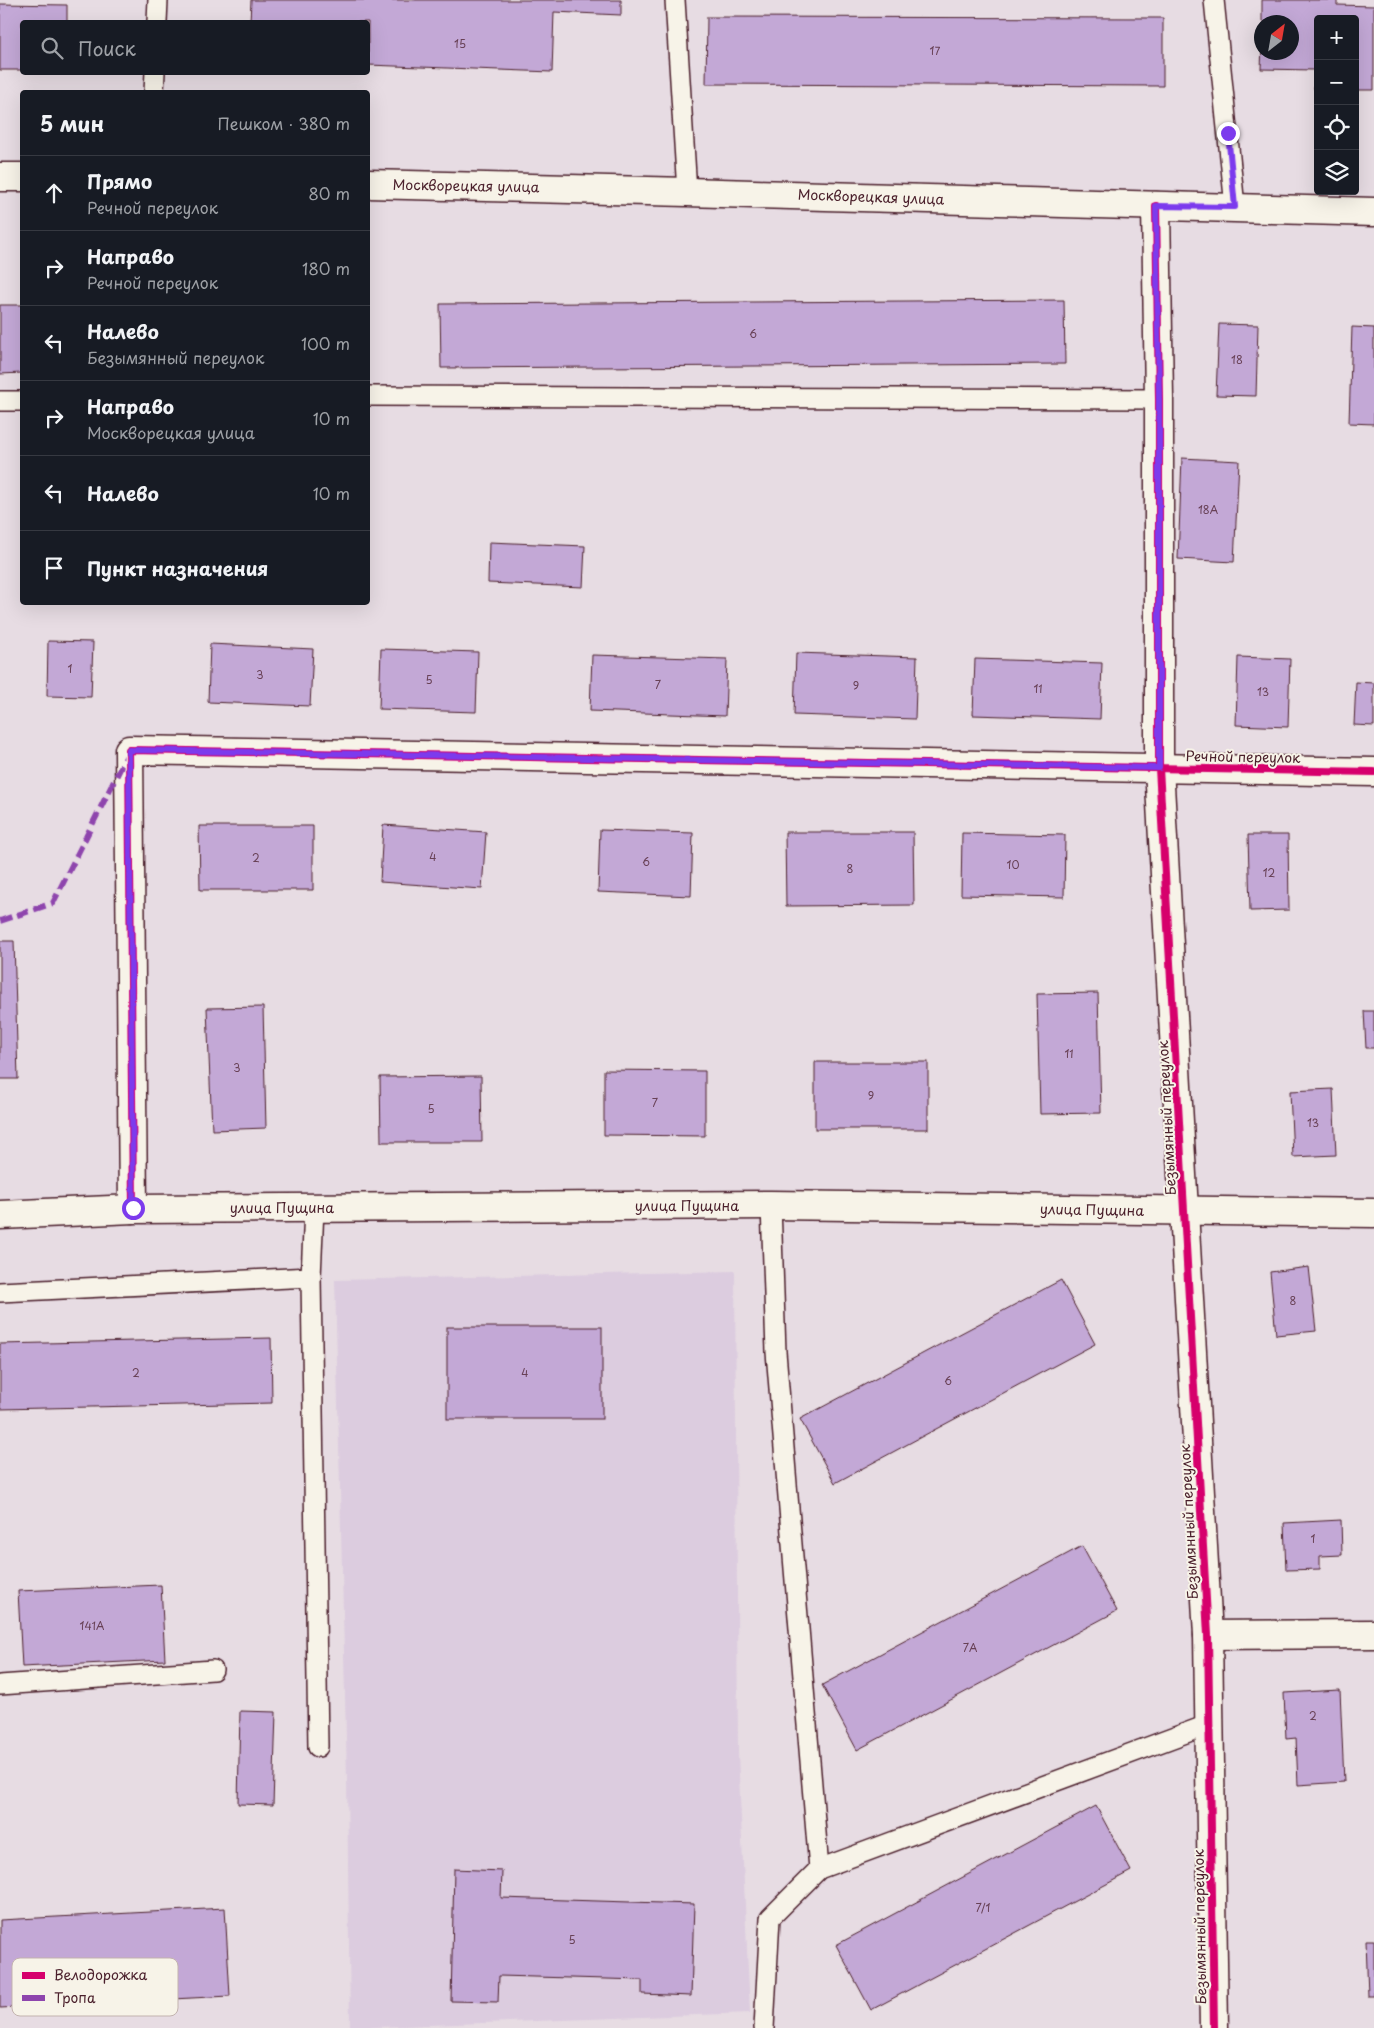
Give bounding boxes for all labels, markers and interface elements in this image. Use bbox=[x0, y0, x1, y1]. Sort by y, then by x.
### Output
north arrow bbox=[1254, 15, 1299, 60]
map controls bbox=[1314, 15, 1359, 195]
button: + bbox=[1314, 15, 1359, 60]
search box bbox=[20, 20, 370, 75]
icon: search bbox=[38, 34, 66, 62]
text: Поиск bbox=[78, 34, 136, 62]
house number: 15 bbox=[454, 35, 466, 52]
house number: 17 bbox=[930, 42, 941, 59]
button: − bbox=[1314, 60, 1359, 105]
button: locate bbox=[1314, 105, 1359, 150]
text: 5 мин bbox=[40, 107, 104, 139]
text: Пешком · 380 m bbox=[217, 111, 350, 135]
route end bbox=[1217, 122, 1240, 145]
button: layers bbox=[1314, 150, 1359, 195]
text: Прямо bbox=[87, 167, 152, 195]
street label: Москворецкая улица bbox=[392, 174, 540, 197]
icon: ahead bbox=[40, 179, 68, 207]
text: 80 m bbox=[308, 181, 350, 205]
street label: Москворецкая улица bbox=[797, 183, 945, 210]
text: Речной переулок bbox=[87, 195, 218, 219]
text: Направо bbox=[87, 242, 174, 270]
icon: right bbox=[40, 254, 68, 282]
text: 180 m bbox=[302, 256, 350, 280]
text: Речной переулок bbox=[87, 270, 218, 294]
text: Налево bbox=[87, 317, 159, 345]
house number: 6 bbox=[749, 325, 757, 342]
icon: left bbox=[40, 329, 68, 357]
text: 100 m bbox=[301, 331, 350, 355]
text: Безымянный переулок bbox=[87, 345, 264, 369]
house number: 18 bbox=[1231, 351, 1243, 368]
text: Направо bbox=[87, 392, 174, 420]
icon: right bbox=[40, 404, 68, 432]
text: 10 m bbox=[313, 406, 350, 430]
text: Москворецкая улица bbox=[87, 420, 255, 444]
icon: left bbox=[40, 479, 68, 507]
text: Налево bbox=[87, 479, 159, 507]
text: 10 m bbox=[313, 481, 350, 505]
house number: 18А bbox=[1198, 501, 1219, 518]
icon: arrive bbox=[40, 554, 68, 582]
text: Пункт назначения bbox=[87, 554, 268, 582]
house number: 1 bbox=[68, 660, 73, 677]
house number: 3 bbox=[256, 666, 264, 683]
house number: 5 bbox=[425, 671, 433, 688]
house number: 7 bbox=[655, 676, 661, 693]
house number: 9 bbox=[853, 677, 859, 694]
house number: 11 bbox=[1033, 680, 1043, 697]
house number: 13 bbox=[1257, 683, 1269, 700]
street label: Речной переулок bbox=[1185, 745, 1301, 768]
house number: 4 bbox=[429, 848, 437, 865]
house number: 2 bbox=[252, 849, 260, 866]
house number: 6 bbox=[642, 853, 650, 870]
house number: 10 bbox=[1007, 856, 1019, 873]
house number: 8 bbox=[847, 860, 854, 877]
house number: 12 bbox=[1263, 864, 1276, 881]
street label: Безымянный переулок bbox=[1152, 1039, 1181, 1196]
house number: 11 bbox=[1064, 1045, 1074, 1062]
house number: 3 bbox=[233, 1059, 241, 1076]
house number: 9 bbox=[868, 1087, 874, 1104]
house number: 7 bbox=[652, 1094, 658, 1111]
house number: 5 bbox=[427, 1100, 435, 1117]
house number: 13 bbox=[1307, 1114, 1319, 1131]
street label: улица Пущина bbox=[635, 1195, 739, 1216]
route start bbox=[122, 1197, 145, 1220]
street label: улица Пущина bbox=[230, 1197, 334, 1218]
street label: улица Пущина bbox=[1040, 1198, 1145, 1221]
house number: 8 bbox=[1290, 1292, 1297, 1309]
house number: 2 bbox=[132, 1364, 140, 1381]
house number: 4 bbox=[521, 1364, 529, 1381]
house number: 6 bbox=[944, 1372, 952, 1389]
street label: Безымянный переулок bbox=[1174, 1443, 1203, 1600]
house number: 1 bbox=[1311, 1530, 1316, 1547]
house number: 141А bbox=[80, 1617, 105, 1634]
house number: 7А bbox=[963, 1639, 978, 1656]
house number: 2 bbox=[1309, 1707, 1317, 1724]
street label: Безымянный переулок bbox=[1188, 1849, 1211, 2005]
house number: 7/1 bbox=[975, 1899, 991, 1916]
house number: 5 bbox=[568, 1931, 576, 1948]
legend bbox=[12, 1958, 178, 2016]
text: Велодорожка bbox=[54, 1964, 148, 1985]
text: Тропа bbox=[54, 1987, 96, 2008]

